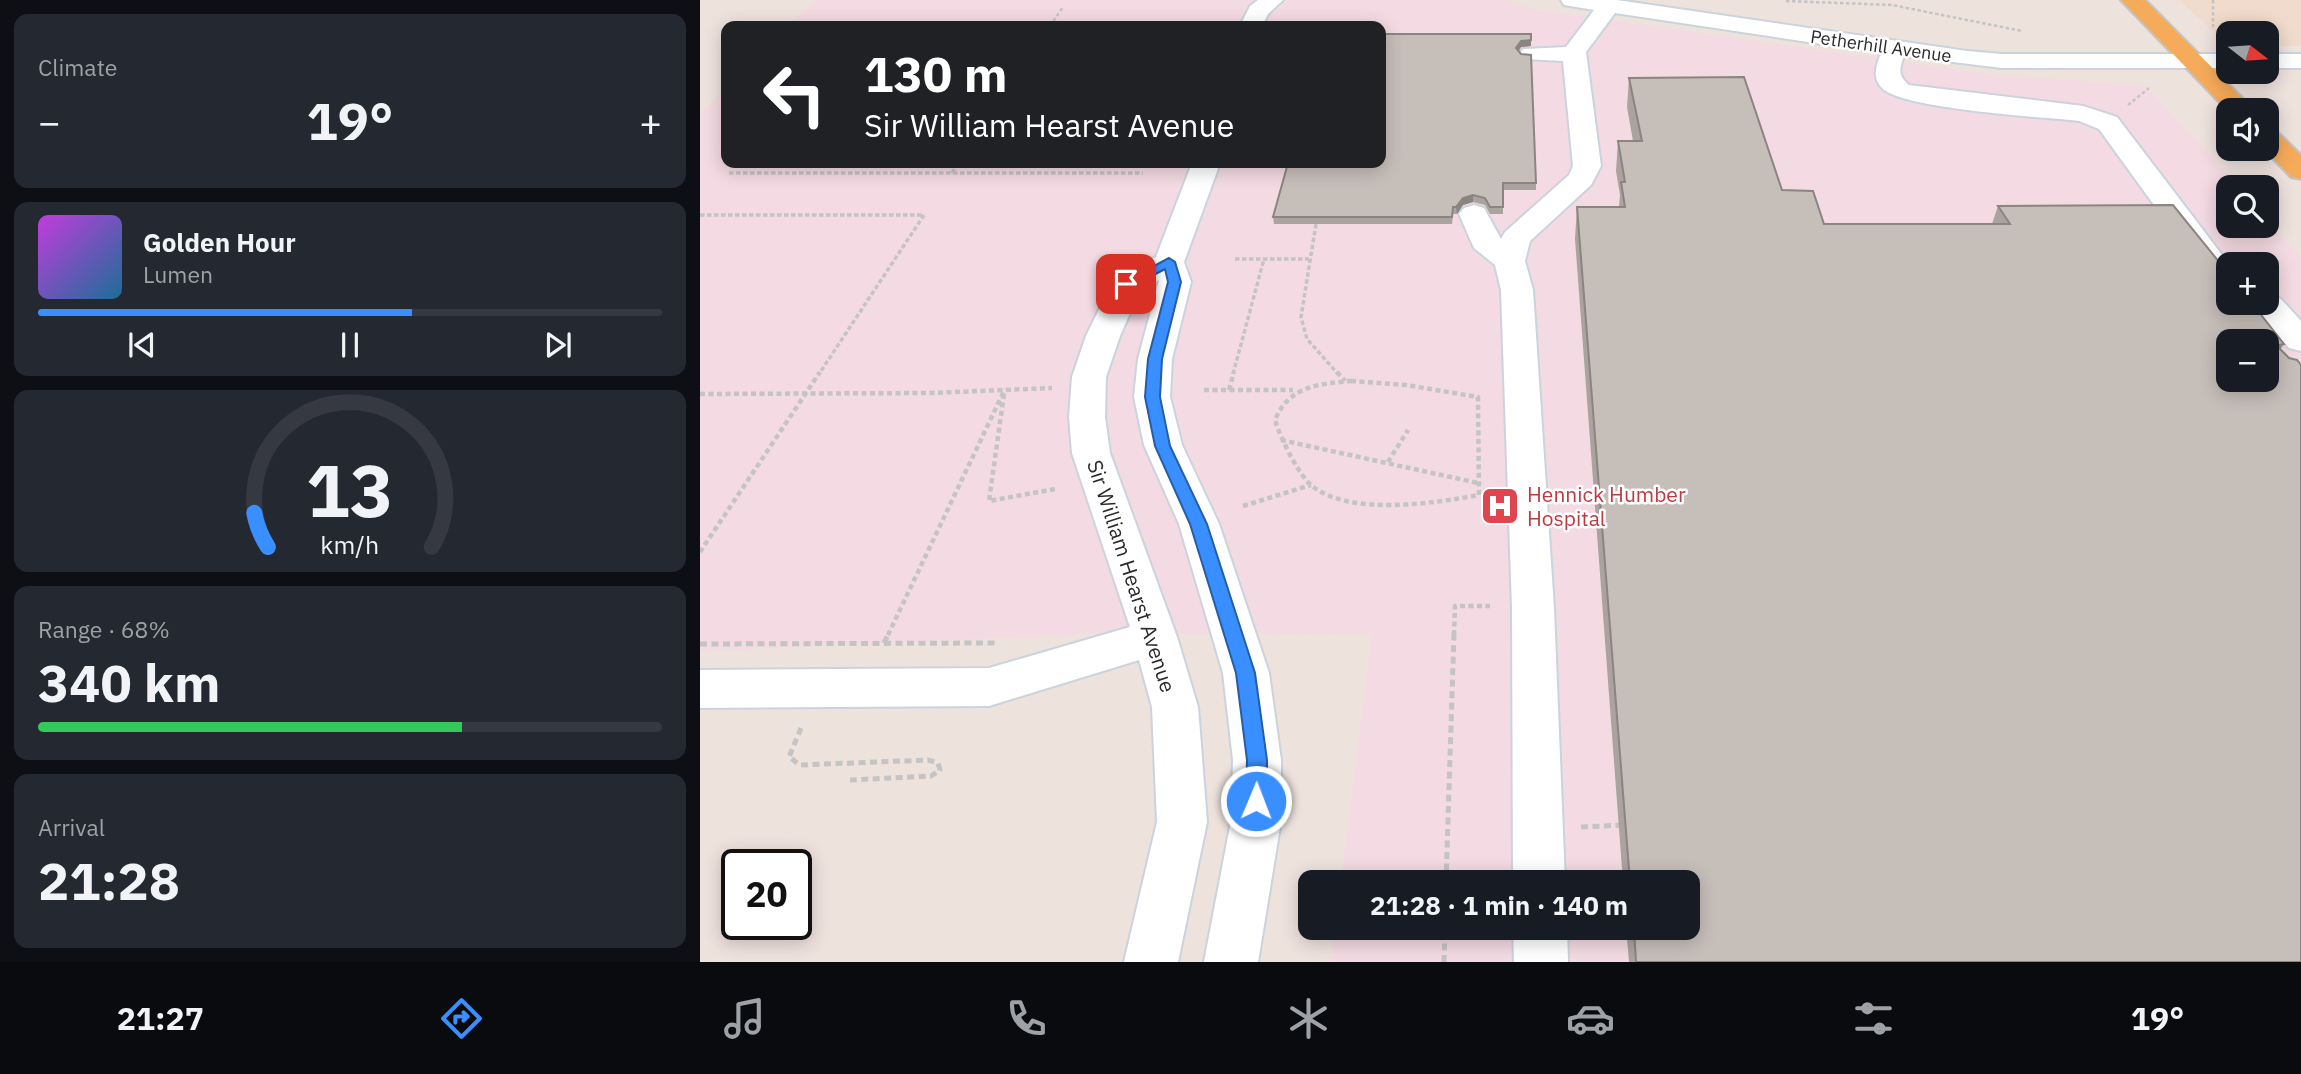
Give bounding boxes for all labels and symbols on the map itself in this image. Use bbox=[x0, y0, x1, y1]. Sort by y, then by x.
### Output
north arrow bbox=[2216, 21, 2278, 84]
street label: Petherhill Avenue bbox=[1809, 25, 1953, 67]
pin bbox=[1096, 254, 1156, 314]
street label: Sir William Hearst Avenue bbox=[1081, 456, 1183, 696]
place label: Hennick Humber Hospital bbox=[1527, 480, 1686, 532]
hospital icon: Hennick Humber Hospital bbox=[1479, 485, 1521, 527]
position arrow bbox=[1219, 764, 1293, 838]
speed limit sign: 20 bbox=[721, 849, 812, 940]

